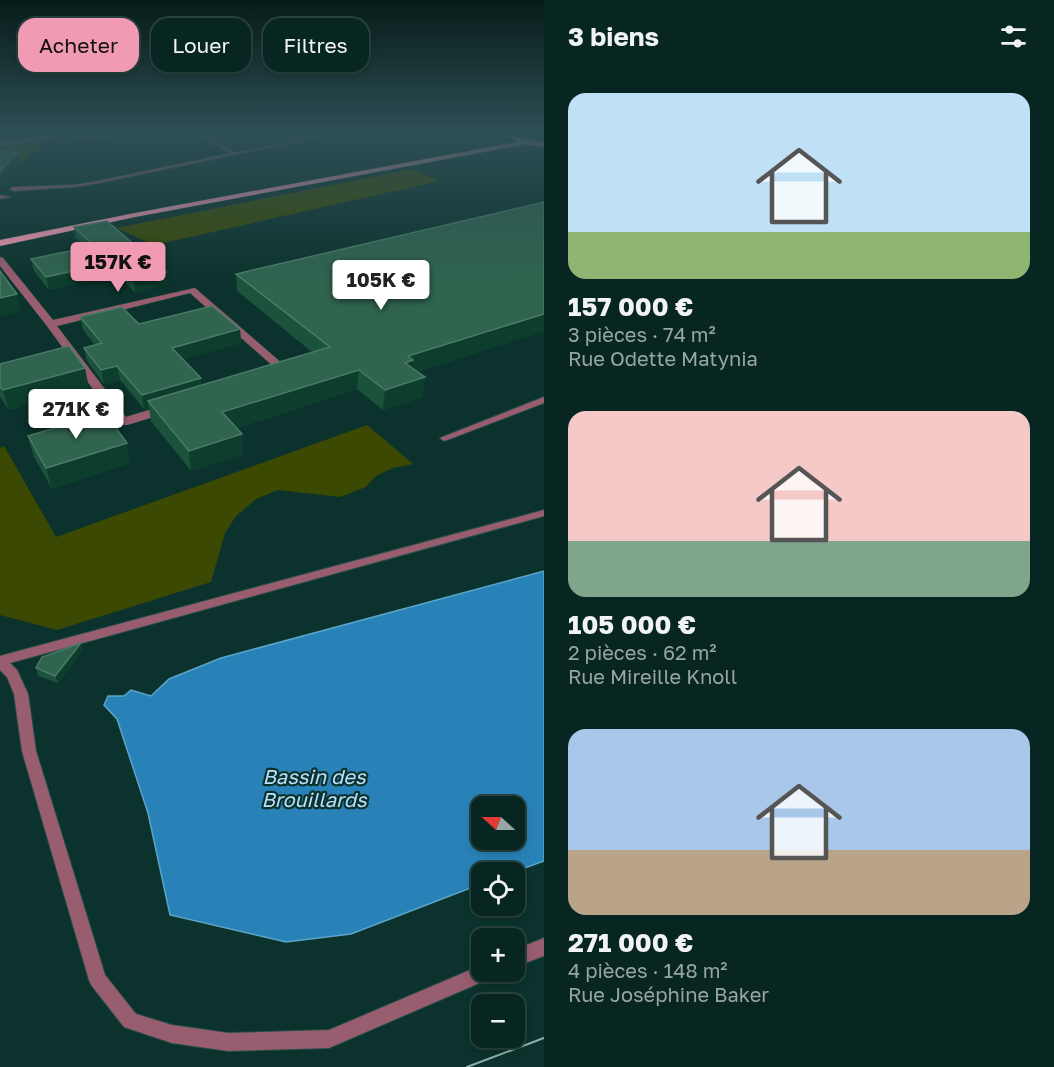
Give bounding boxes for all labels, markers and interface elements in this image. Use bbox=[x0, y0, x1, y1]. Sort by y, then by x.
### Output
chip: Acheter bbox=[18, 18, 139, 72]
chip: Louer bbox=[151, 18, 251, 72]
chip: Filtres bbox=[263, 18, 369, 72]
icon: filters bbox=[997, 20, 1030, 53]
text: 3 biens bbox=[568, 21, 659, 52]
icon: home bbox=[745, 132, 853, 240]
pin: 157K € bbox=[69, 242, 167, 293]
text: 157K € bbox=[85, 249, 152, 273]
pin: 105K € bbox=[332, 260, 430, 311]
text: 105K € bbox=[346, 267, 416, 291]
text: 157 000 € bbox=[568, 291, 693, 322]
text: 3 pièces · 74 m² bbox=[568, 322, 716, 346]
text: Rue Odette Matynia bbox=[568, 346, 758, 370]
pin: 271K € bbox=[27, 389, 125, 440]
text: 271K € bbox=[43, 396, 110, 420]
icon: home bbox=[745, 450, 853, 558]
text: 105 000 € bbox=[568, 609, 696, 640]
text: 2 pièces · 62 m² bbox=[568, 640, 717, 664]
text: Rue Mireille Knoll bbox=[568, 664, 737, 688]
water label: Bassin des Brouillards bbox=[261, 764, 368, 811]
icon: home bbox=[745, 768, 853, 876]
north arrow bbox=[471, 796, 525, 850]
map controls bbox=[471, 796, 525, 1048]
button: locate bbox=[471, 862, 525, 916]
text: 271 000 € bbox=[568, 927, 693, 958]
button: + bbox=[471, 928, 525, 982]
text: 4 pièces · 148 m² bbox=[568, 958, 728, 982]
text: Rue Joséphine Baker bbox=[568, 982, 769, 1006]
button: − bbox=[471, 994, 525, 1048]

